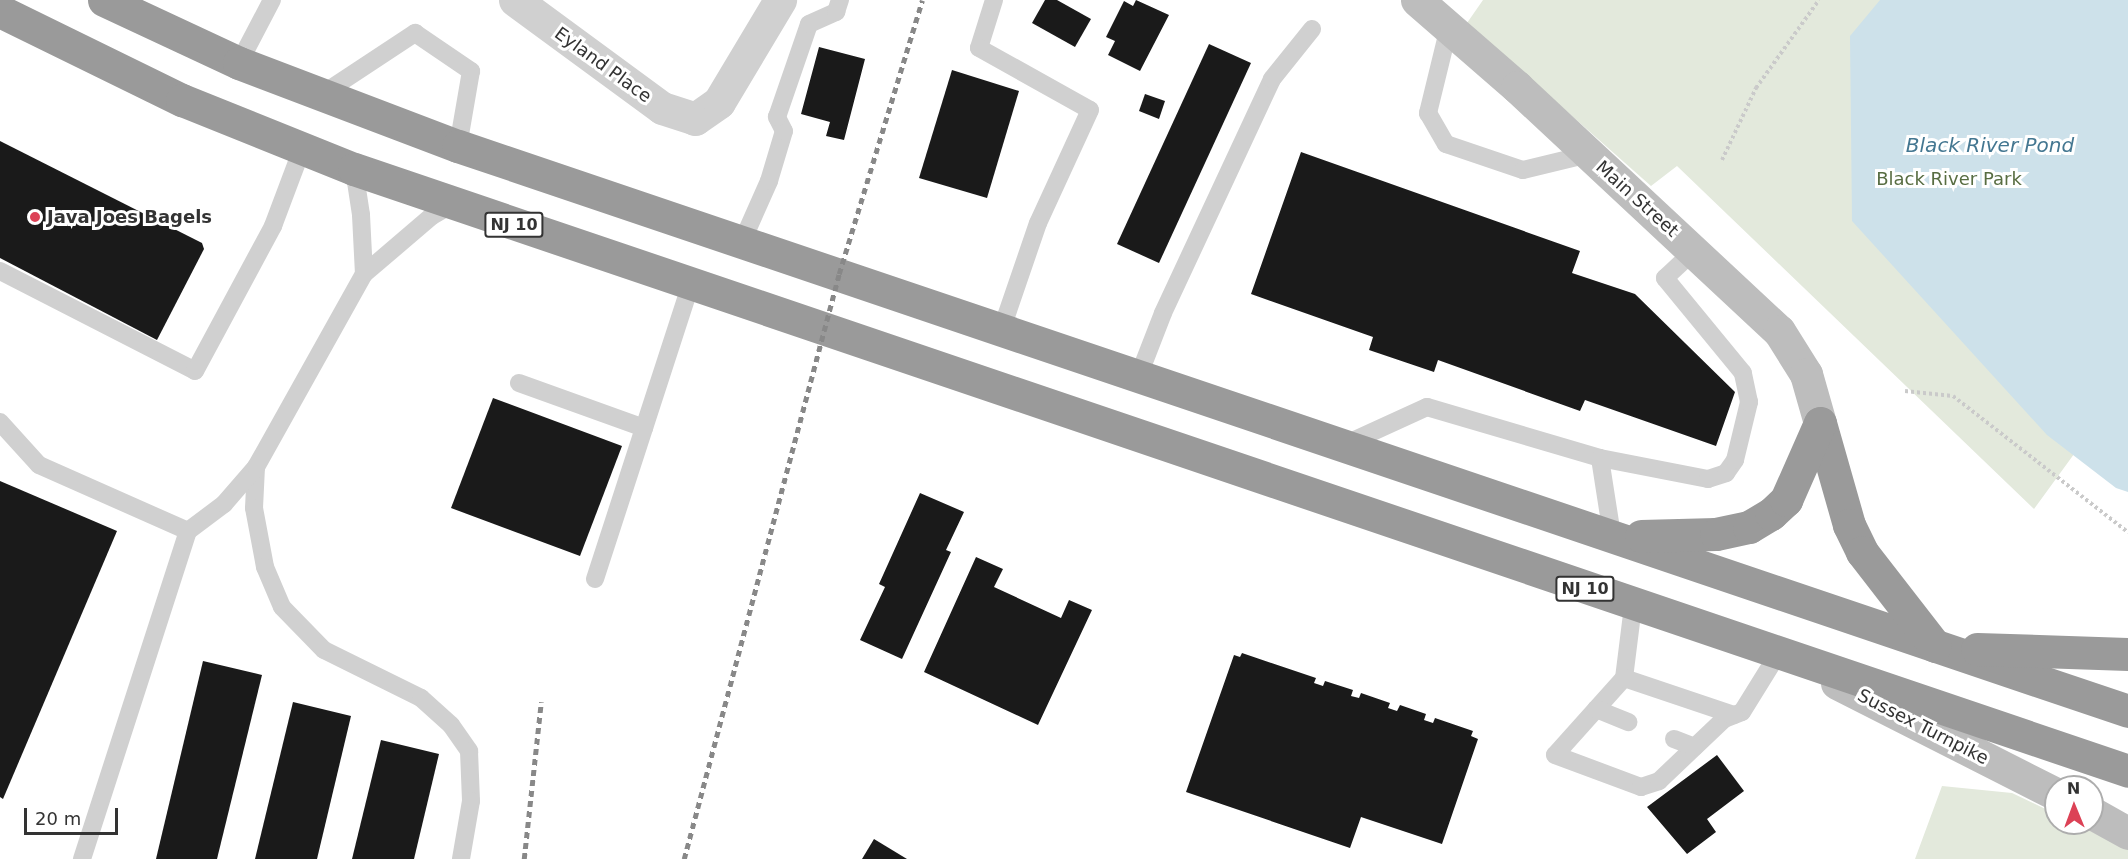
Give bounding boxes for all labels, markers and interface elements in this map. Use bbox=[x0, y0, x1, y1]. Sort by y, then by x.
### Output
street label: Eyland Place bbox=[550, 23, 656, 107]
water label: Black River Pond bbox=[1906, 133, 2074, 157]
street label: Main Street bbox=[1591, 156, 1683, 242]
park label: Black River Park bbox=[1876, 168, 2022, 190]
place label: Java Joes Bagels bbox=[47, 206, 212, 228]
marker: Java Joes Bagels bbox=[28, 210, 42, 224]
road number: NJ 10 bbox=[484, 212, 544, 238]
road number: NJ 10 bbox=[1555, 576, 1615, 602]
street label: Sussex Turnpike bbox=[1854, 685, 1992, 769]
north arrow bbox=[2044, 775, 2104, 835]
text: N bbox=[2067, 779, 2081, 798]
scale bar bbox=[27, 796, 122, 834]
text: 20 m bbox=[35, 808, 81, 829]

